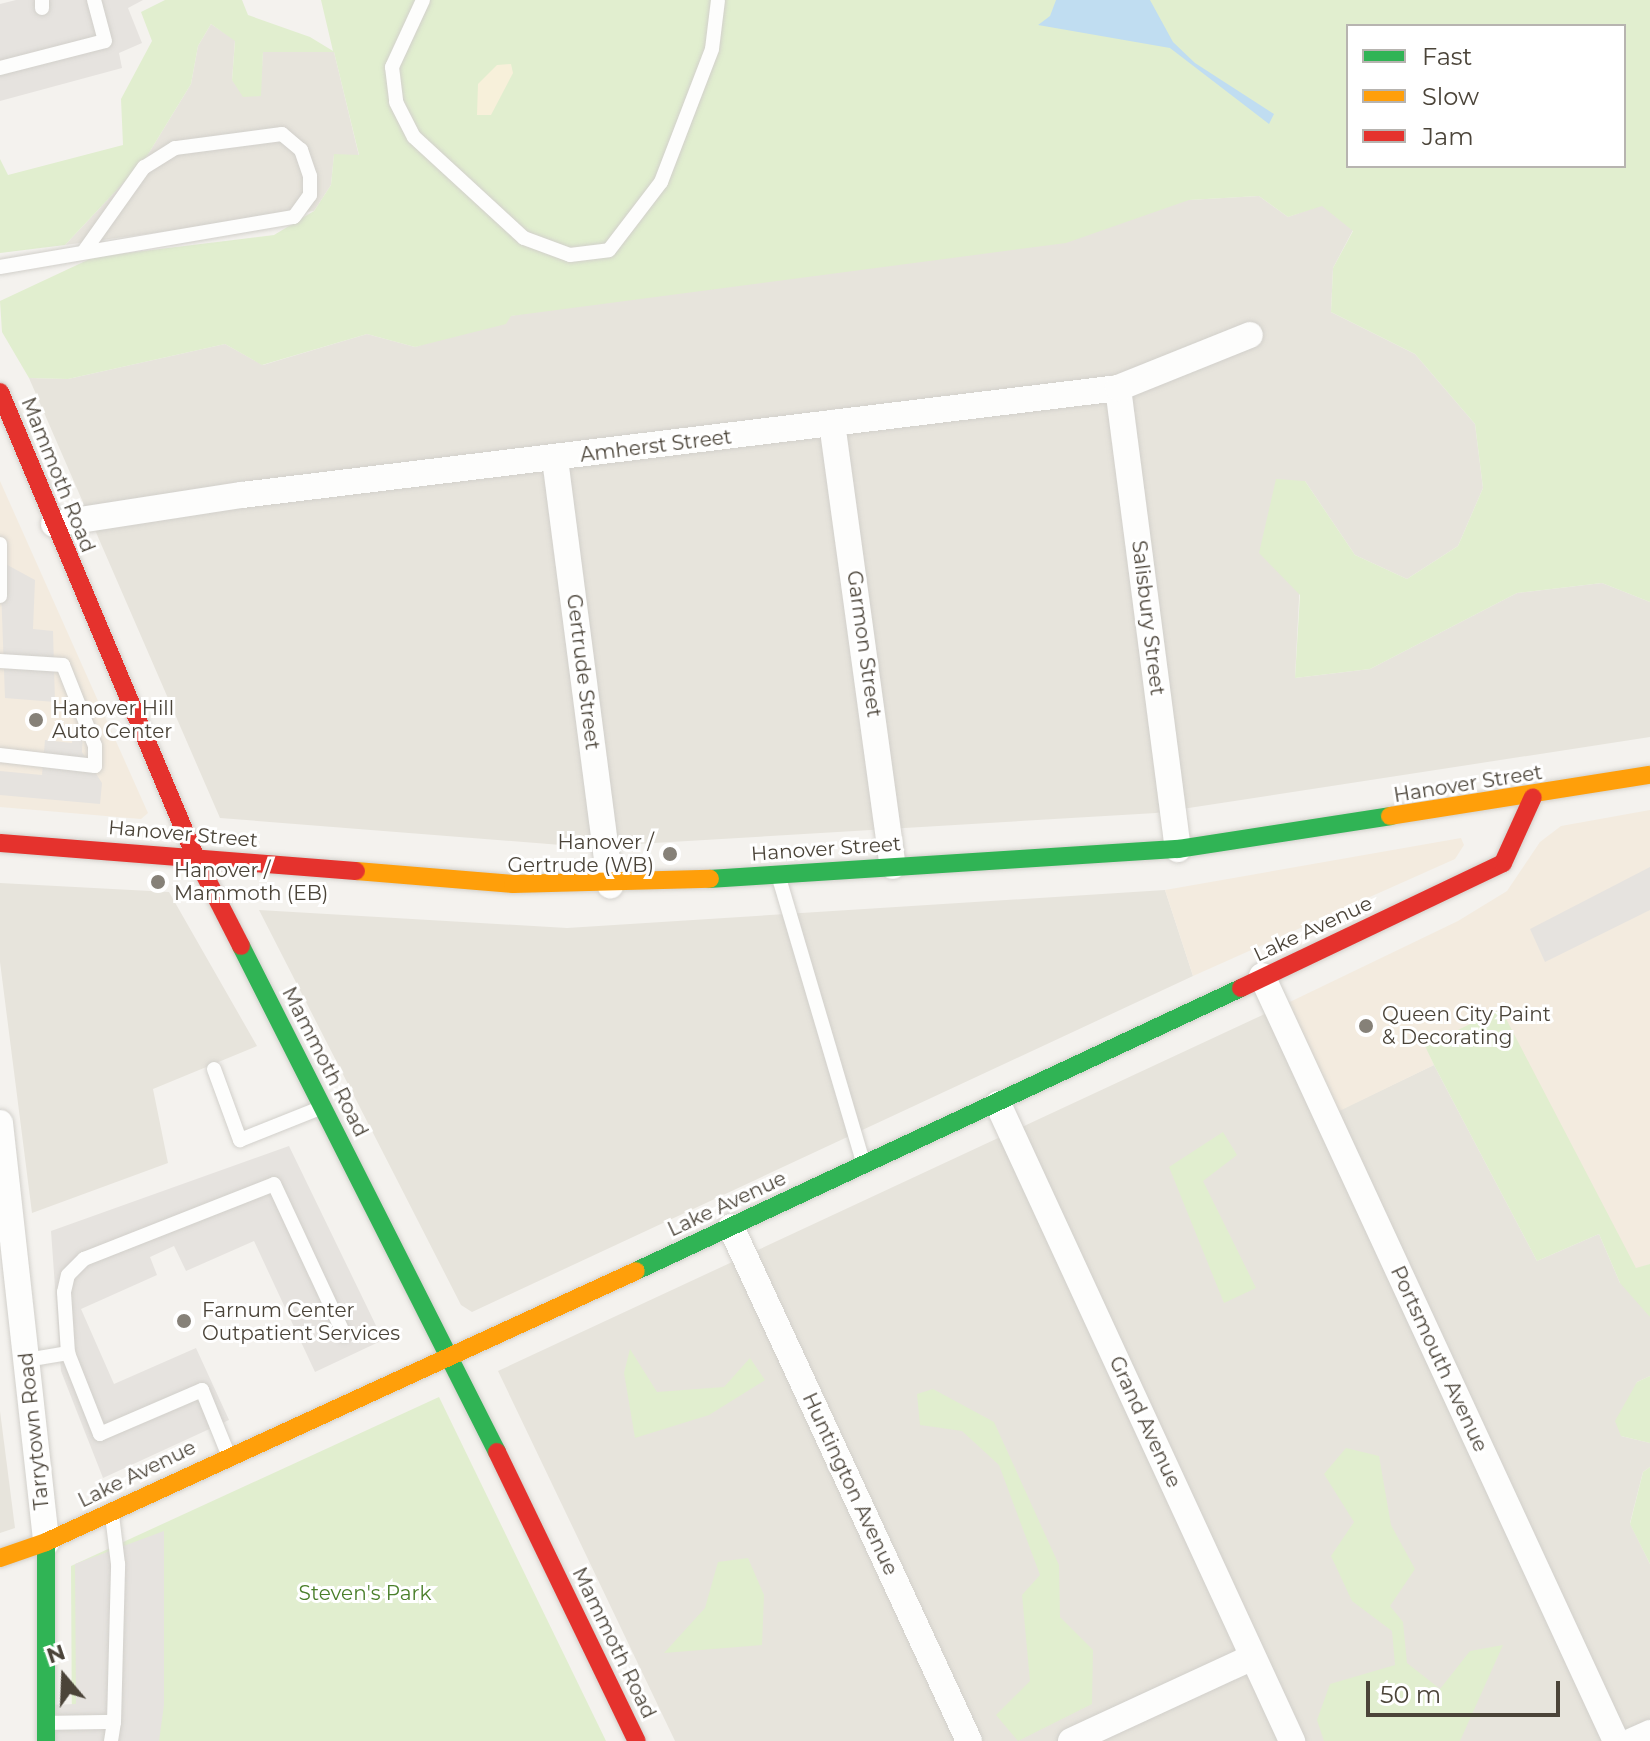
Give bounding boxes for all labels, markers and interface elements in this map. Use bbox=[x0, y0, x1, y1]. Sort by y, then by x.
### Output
legend bbox=[1346, 24, 1626, 168]
text: Fast bbox=[1422, 42, 1472, 71]
text: Slow bbox=[1422, 82, 1479, 111]
text: Jam bbox=[1422, 122, 1474, 151]
street label: Mammoth Road bbox=[16, 394, 100, 556]
street label: Amherst Street bbox=[579, 425, 733, 467]
street label: Salisbury Street bbox=[1127, 539, 1169, 697]
street label: Garmon Street bbox=[842, 569, 886, 719]
street label: Gertrude Street bbox=[562, 593, 604, 751]
place label: Hanover Hill Auto Center bbox=[52, 696, 174, 743]
marker: Hanover Hill Auto Center bbox=[27, 711, 45, 729]
street label: Hanover Street bbox=[1392, 760, 1544, 808]
street label: Hanover Street bbox=[107, 816, 259, 852]
place label: Hanover / Gertrude (WB) bbox=[508, 830, 654, 877]
street label: Hanover Street bbox=[750, 832, 902, 866]
marker: Hanover / Gertrude (WB) bbox=[661, 845, 679, 863]
place label: Hanover / Mammoth (EB) bbox=[174, 858, 328, 905]
marker: Hanover / Mammoth (EB) bbox=[149, 873, 167, 891]
street label: Lake Avenue bbox=[1250, 891, 1376, 967]
street label: Mammoth Road bbox=[277, 983, 373, 1141]
place label: Queen City Paint & Decorating bbox=[1382, 1002, 1551, 1049]
marker: Queen City Paint & Decorating bbox=[1357, 1017, 1375, 1035]
street label: Lake Avenue bbox=[664, 1166, 790, 1242]
street label: Portsmouth Avenue bbox=[1385, 1262, 1493, 1456]
place label: Farnum Center Outpatient Services bbox=[202, 1298, 400, 1345]
marker: Farnum Center Outpatient Services bbox=[173, 1310, 195, 1332]
street label: Tarrytown Road bbox=[14, 1351, 54, 1511]
street label: Grand Avenue bbox=[1104, 1352, 1186, 1492]
street label: Huntington Avenue bbox=[797, 1389, 903, 1579]
street label: Lake Avenue bbox=[74, 1435, 200, 1513]
street label: Mammoth Road bbox=[567, 1564, 661, 1722]
park label: Steven's Park bbox=[299, 1581, 431, 1605]
north arrow bbox=[24, 1637, 104, 1717]
text: N bbox=[43, 1638, 69, 1669]
scale bar bbox=[1370, 1665, 1564, 1715]
text: 50 m bbox=[1380, 1680, 1441, 1709]

